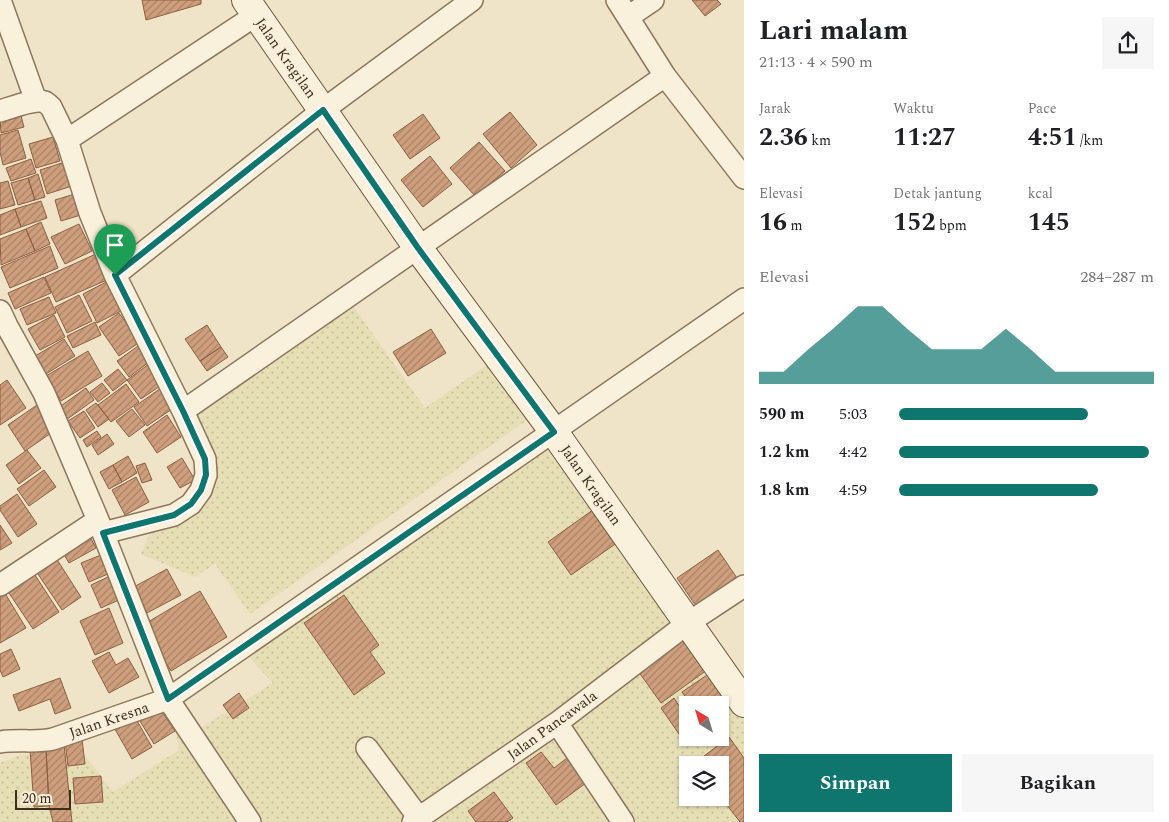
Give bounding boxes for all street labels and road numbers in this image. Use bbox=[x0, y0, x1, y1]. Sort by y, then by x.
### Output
street label: Jalan Kragilan bbox=[249, 13, 322, 104]
street label: Jalan Kragilan bbox=[554, 440, 627, 531]
street label: Jalan Pancawala bbox=[502, 684, 603, 766]
street label: Jalan Kresna bbox=[66, 696, 153, 745]

